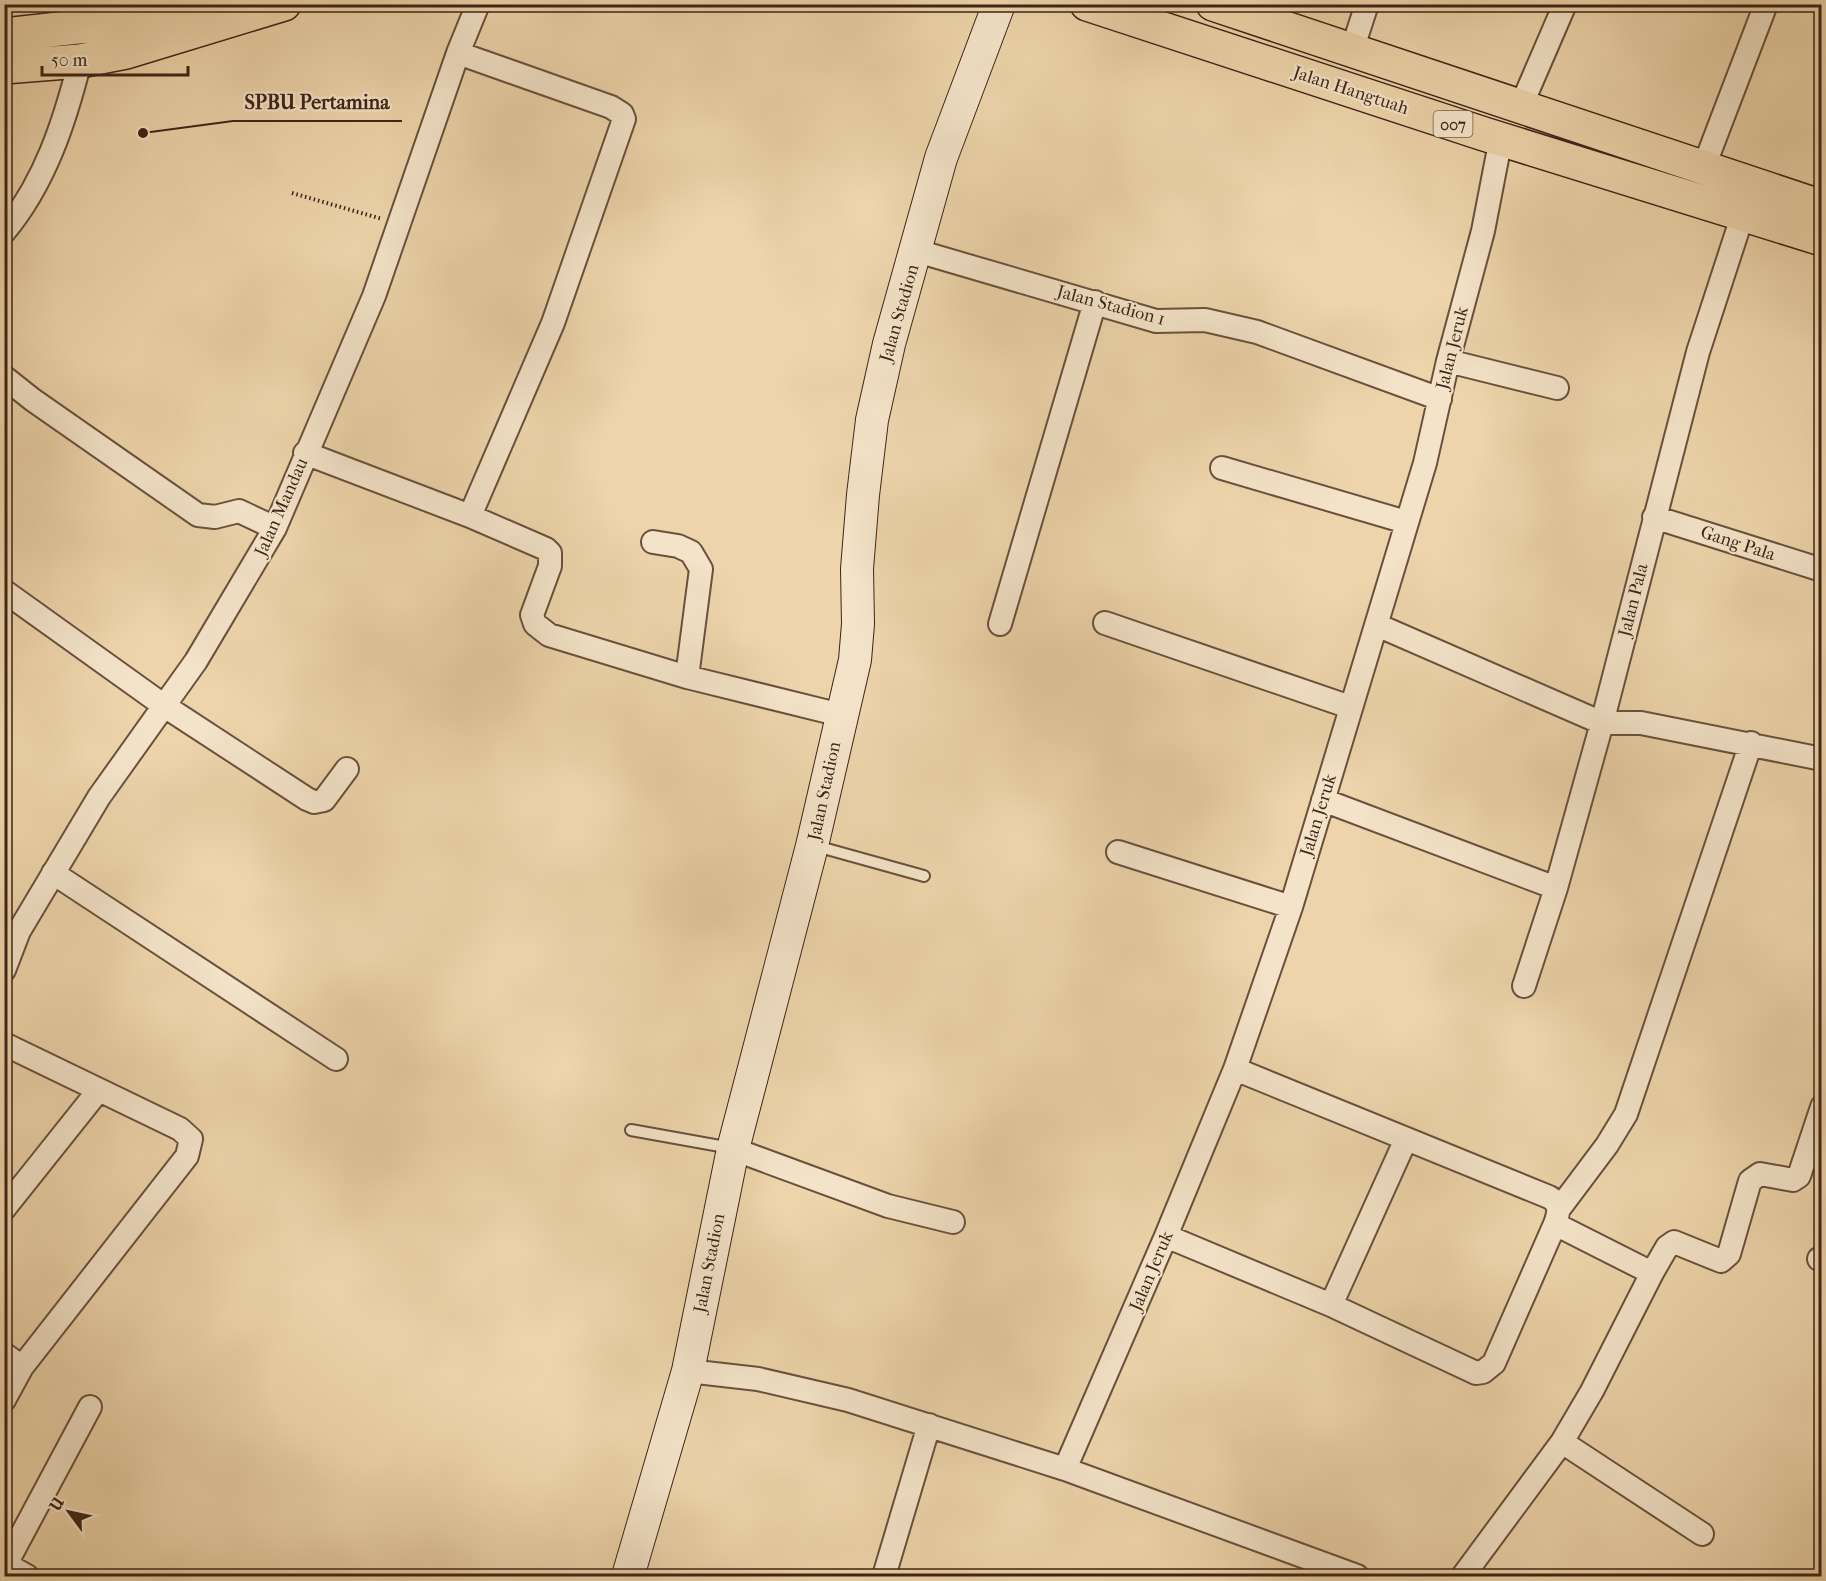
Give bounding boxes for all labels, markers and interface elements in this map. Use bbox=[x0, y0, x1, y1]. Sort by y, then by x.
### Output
scale bar bbox=[42, 39, 188, 77]
text: 50 m bbox=[51, 50, 88, 71]
street label: Jalan Hangtuah bbox=[1289, 61, 1411, 119]
callout: SPBU Pertamina bbox=[233, 83, 402, 121]
text: SPBU Pertamina bbox=[245, 91, 390, 114]
road number: 007 bbox=[1434, 111, 1472, 137]
street label: Jalan Stadion bbox=[875, 261, 924, 366]
street label: Jalan Stadion 1 bbox=[1053, 280, 1167, 330]
street label: Jalan Jeruk bbox=[1432, 304, 1473, 394]
street label: Jalan Mandau bbox=[250, 455, 313, 562]
street label: Gang Pala bbox=[1698, 522, 1778, 566]
street label: Jalan Pala bbox=[1614, 561, 1653, 641]
street label: Jalan Stadion bbox=[803, 739, 845, 845]
street label: Jalan Jeruk bbox=[1295, 771, 1341, 861]
street label: Jalan Stadion bbox=[689, 1211, 730, 1317]
street label: Jalan Jeruk bbox=[1124, 1227, 1178, 1316]
north arrow bbox=[39, 1482, 99, 1542]
text: U bbox=[45, 1493, 68, 1515]

